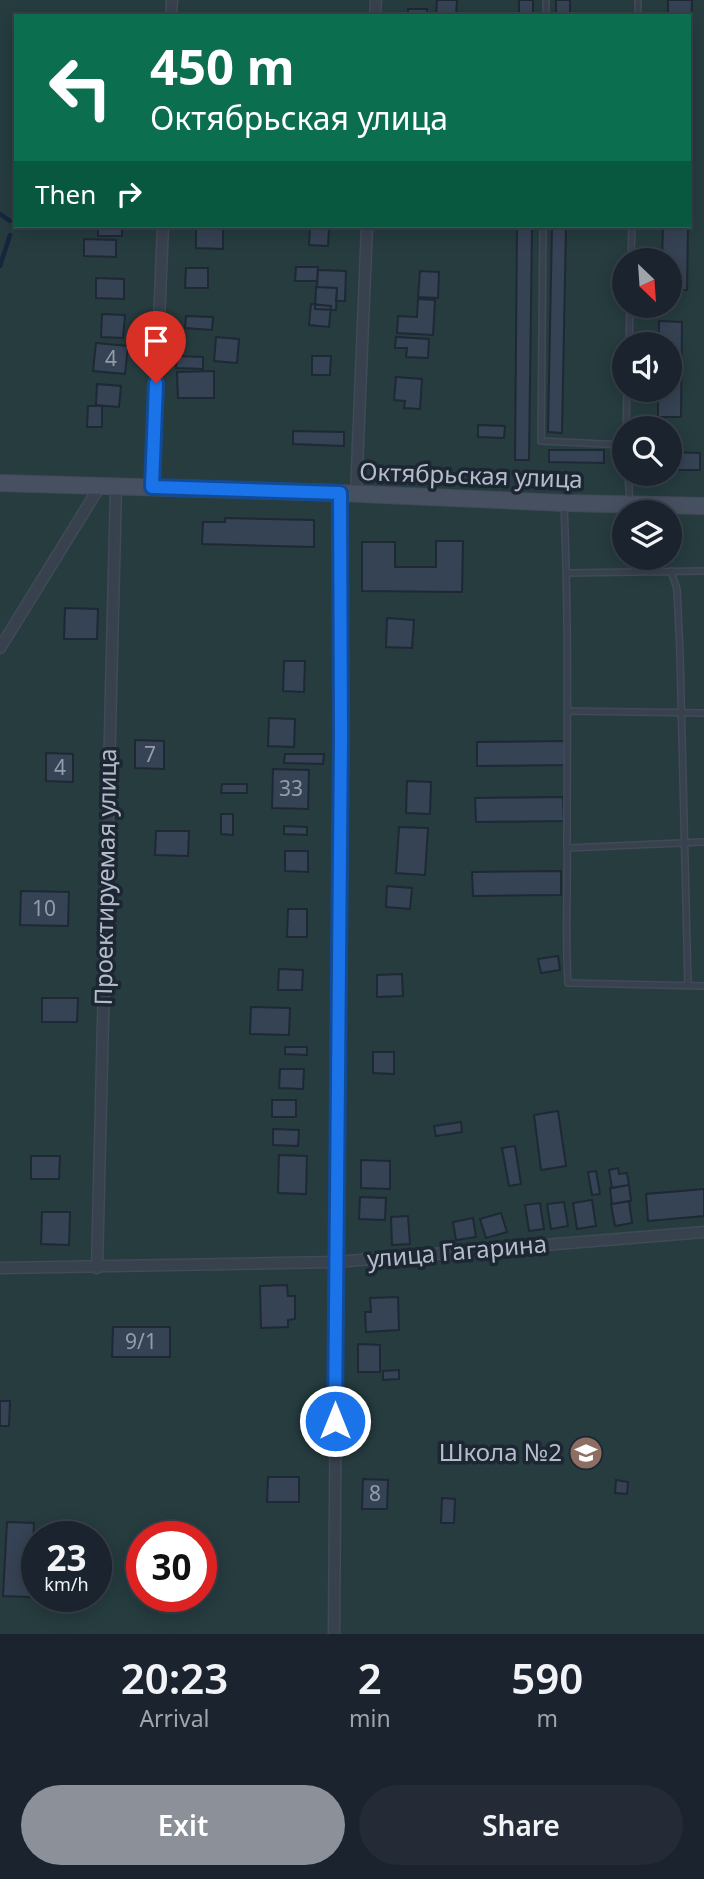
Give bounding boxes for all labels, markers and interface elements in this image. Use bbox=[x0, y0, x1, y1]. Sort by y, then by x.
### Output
text: 450 m bbox=[150, 33, 295, 99]
icon: left bbox=[35, 42, 126, 133]
text: Октябрьская улица bbox=[150, 96, 448, 139]
icon: right bbox=[110, 175, 148, 213]
text: Then bbox=[35, 176, 96, 212]
north arrow bbox=[612, 248, 682, 318]
map controls bbox=[612, 248, 682, 570]
pin bbox=[126, 311, 186, 383]
icon: arrive bbox=[137, 322, 175, 360]
button: sound bbox=[612, 332, 682, 402]
house number: 4 bbox=[105, 344, 117, 372]
button: search bbox=[612, 416, 682, 486]
street label: Октябрьская улица bbox=[359, 454, 583, 495]
button: layers bbox=[612, 500, 682, 570]
house number: 7 bbox=[144, 740, 156, 768]
street label: Проектируемая улица bbox=[86, 748, 123, 1006]
house number: 4 bbox=[54, 753, 66, 781]
house number: 33 bbox=[279, 774, 303, 802]
house number: 10 bbox=[32, 894, 56, 922]
street label: улица Гагарина bbox=[366, 1226, 548, 1275]
house number: 9/1 bbox=[125, 1327, 157, 1355]
position arrow bbox=[298, 1384, 372, 1458]
school or university icon: Школа №2 bbox=[567, 1434, 605, 1472]
place label: Школа №2 bbox=[439, 1435, 562, 1468]
house number: 8 bbox=[369, 1479, 381, 1507]
speed limit sign: 30 bbox=[126, 1521, 217, 1612]
text: 23 bbox=[46, 1534, 87, 1581]
text: km/h bbox=[44, 1572, 89, 1596]
text: 20:23 bbox=[121, 1649, 228, 1706]
text: 2 bbox=[358, 1649, 382, 1706]
text: 590 bbox=[511, 1649, 583, 1706]
text: Arrival bbox=[139, 1702, 210, 1734]
text: min bbox=[349, 1702, 391, 1734]
text: m bbox=[537, 1702, 558, 1734]
button: Exit bbox=[21, 1785, 345, 1865]
button: Share bbox=[359, 1785, 683, 1865]

